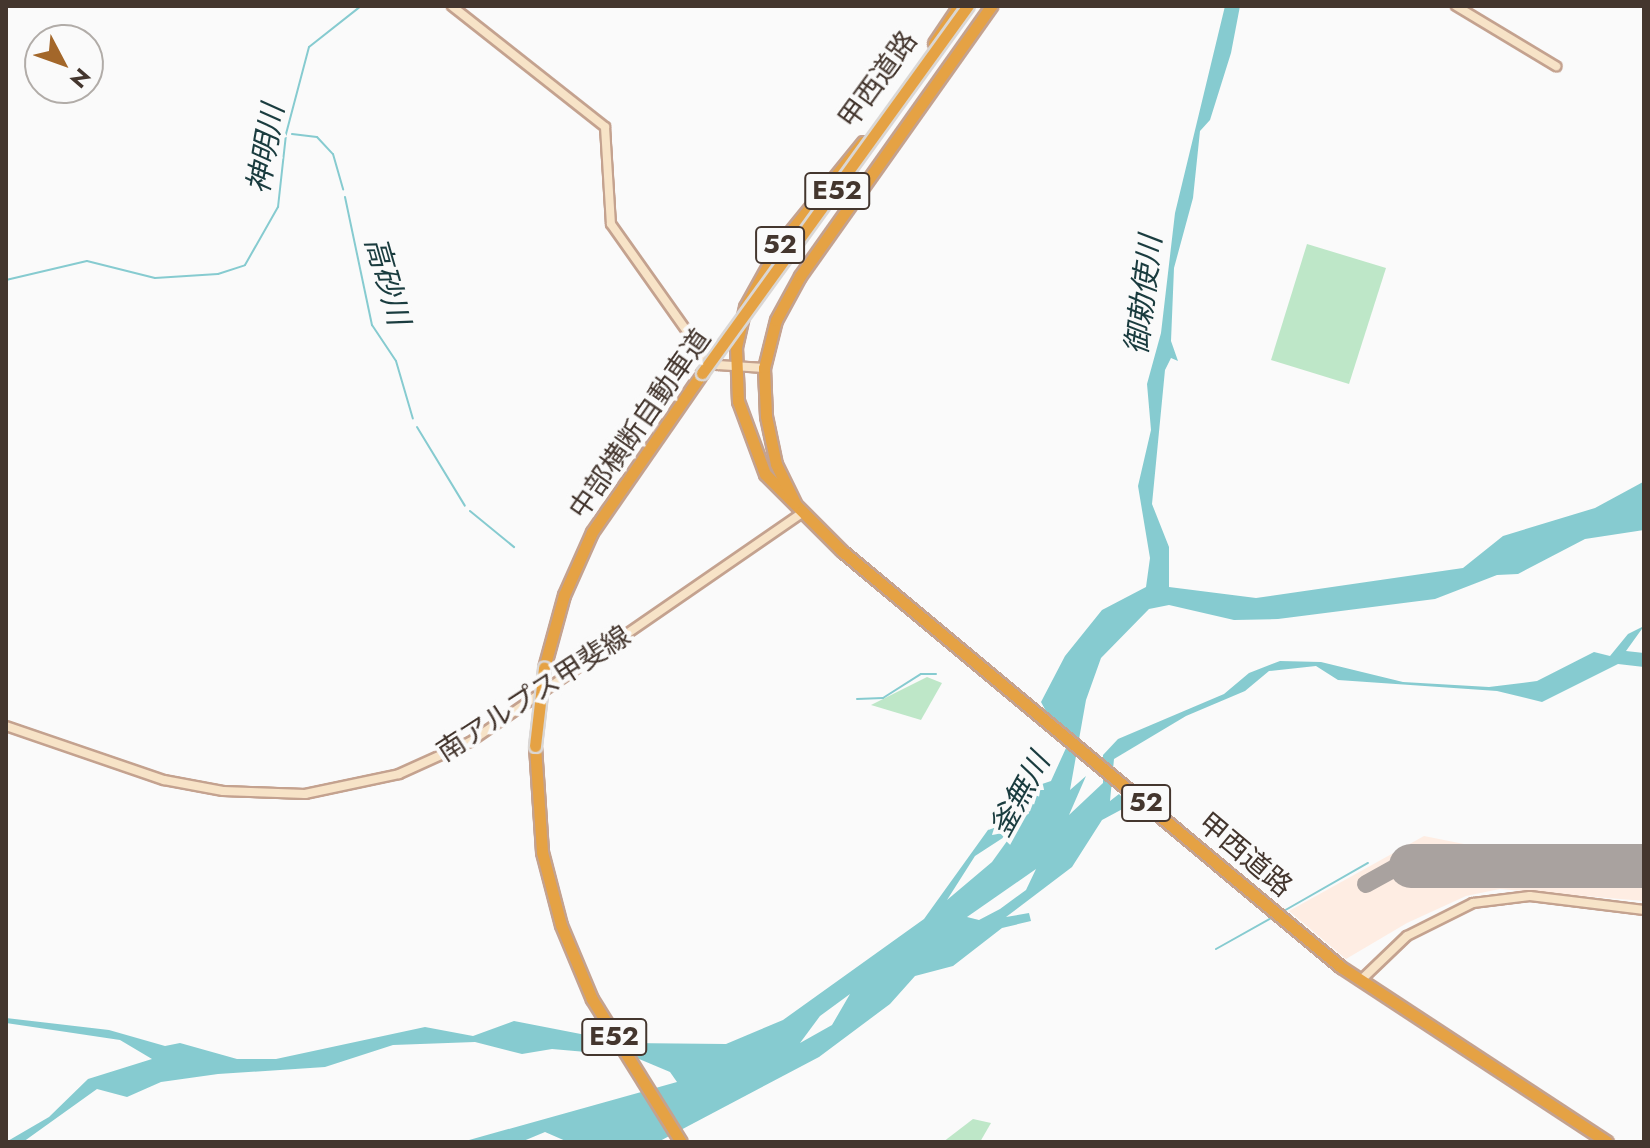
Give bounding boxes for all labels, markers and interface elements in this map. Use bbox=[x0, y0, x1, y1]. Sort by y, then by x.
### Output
north arrow bbox=[24, 24, 104, 104]
street label: 甲西道路 bbox=[831, 25, 925, 135]
text: N bbox=[63, 61, 98, 96]
water label: 神明川 bbox=[240, 102, 292, 196]
road number: E52 bbox=[803, 169, 871, 213]
road number: 52 bbox=[754, 223, 806, 267]
water label: 高砂川 bbox=[357, 233, 417, 329]
water label: 御勅使川 bbox=[1119, 233, 1169, 357]
street label: 中部横断自動車道 bbox=[562, 323, 718, 525]
street label: 南アルプス甲斐線 bbox=[431, 619, 637, 769]
water label: 釜無川 bbox=[982, 747, 1058, 843]
road number: 52 bbox=[1120, 781, 1172, 825]
street label: 甲西道路 bbox=[1191, 806, 1299, 904]
road number: E52 bbox=[580, 1015, 648, 1059]

